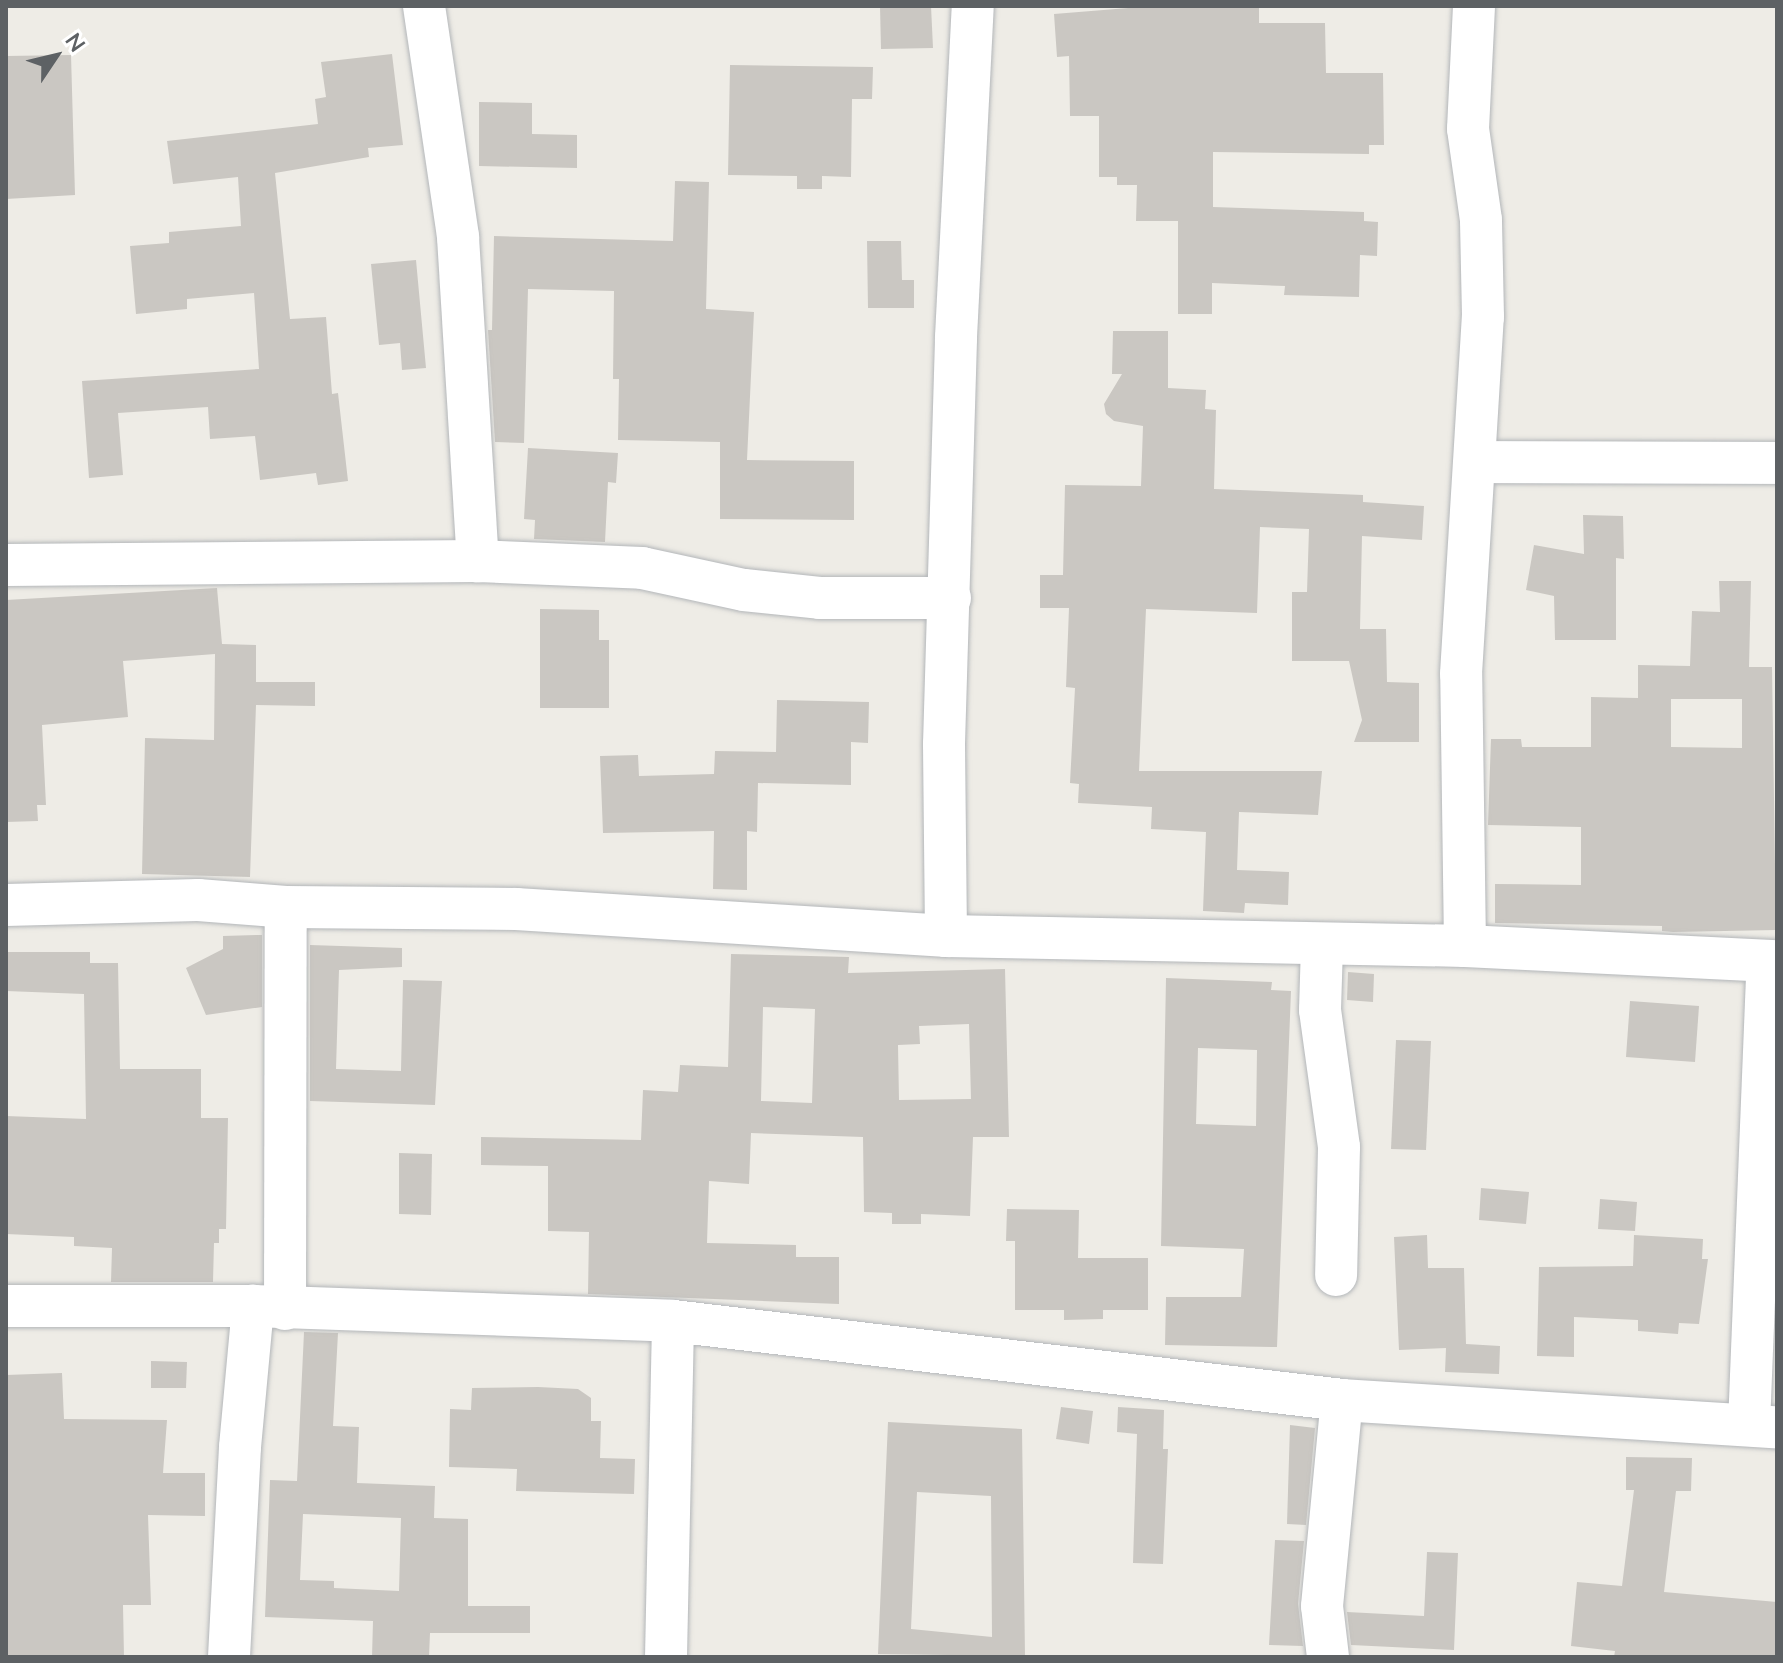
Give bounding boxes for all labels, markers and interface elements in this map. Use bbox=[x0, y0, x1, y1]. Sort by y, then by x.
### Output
north arrow bbox=[16, 16, 96, 96]
text: N bbox=[59, 27, 92, 57]

